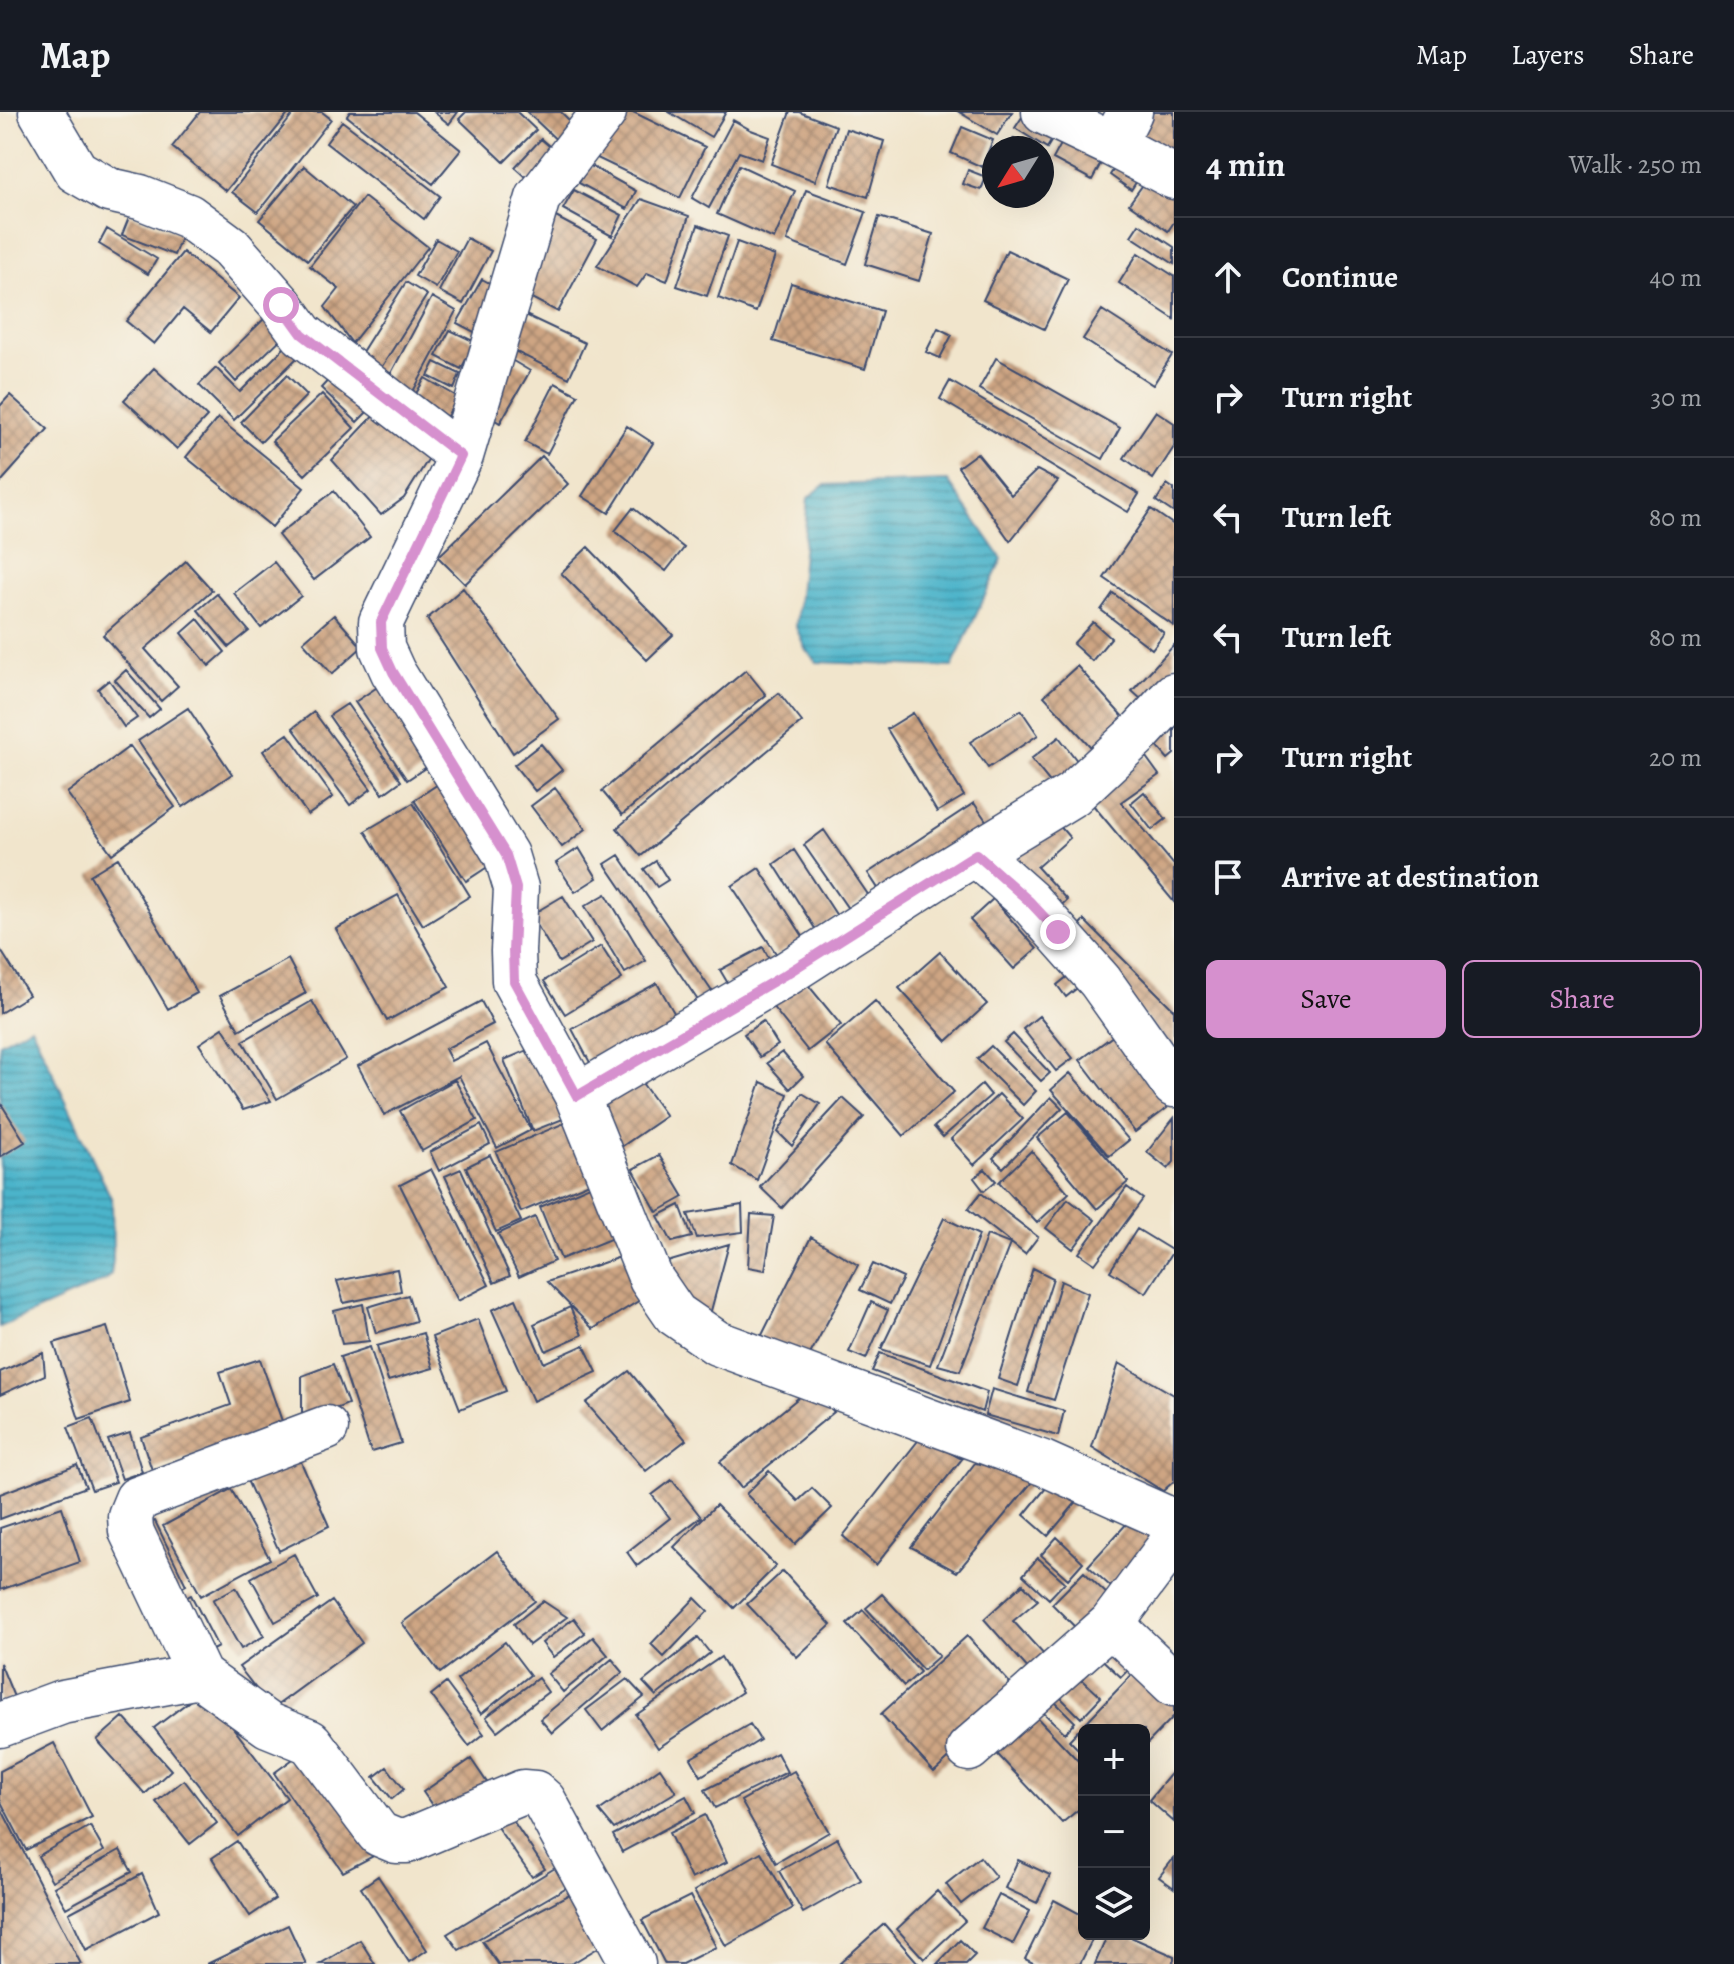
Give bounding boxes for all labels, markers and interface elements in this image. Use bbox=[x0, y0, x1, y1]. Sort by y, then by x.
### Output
text: Map bbox=[40, 29, 110, 81]
text: Map bbox=[1416, 36, 1467, 74]
text: Layers bbox=[1511, 36, 1584, 74]
text: Share bbox=[1628, 36, 1694, 74]
north arrow bbox=[982, 136, 1054, 208]
text: 4 min bbox=[1206, 141, 1285, 188]
text: Walk · 250 m bbox=[1569, 147, 1702, 182]
icon: ahead bbox=[1206, 255, 1250, 299]
text: Continue bbox=[1282, 257, 1398, 297]
text: 40 m bbox=[1650, 260, 1702, 295]
route start bbox=[263, 287, 299, 323]
icon: right bbox=[1206, 375, 1250, 419]
text: Turn right bbox=[1282, 377, 1412, 417]
text: 30 m bbox=[1651, 380, 1702, 415]
icon: left bbox=[1206, 495, 1250, 539]
text: Turn left bbox=[1282, 497, 1391, 537]
text: 80 m bbox=[1649, 500, 1702, 535]
icon: left bbox=[1206, 615, 1250, 659]
text: Turn left bbox=[1282, 617, 1391, 657]
text: 80 m bbox=[1649, 620, 1702, 655]
icon: right bbox=[1206, 735, 1250, 779]
text: Turn right bbox=[1282, 737, 1412, 777]
text: 20 m bbox=[1649, 740, 1702, 775]
icon: arrive bbox=[1206, 855, 1250, 899]
text: Arrive at destination bbox=[1282, 857, 1539, 897]
route end bbox=[1040, 914, 1076, 950]
button: Save bbox=[1206, 960, 1446, 1038]
button: Share bbox=[1462, 960, 1702, 1038]
map controls bbox=[1078, 1724, 1150, 1940]
button: + bbox=[1078, 1724, 1150, 1796]
button: − bbox=[1078, 1796, 1150, 1868]
button: layers bbox=[1078, 1868, 1150, 1940]

